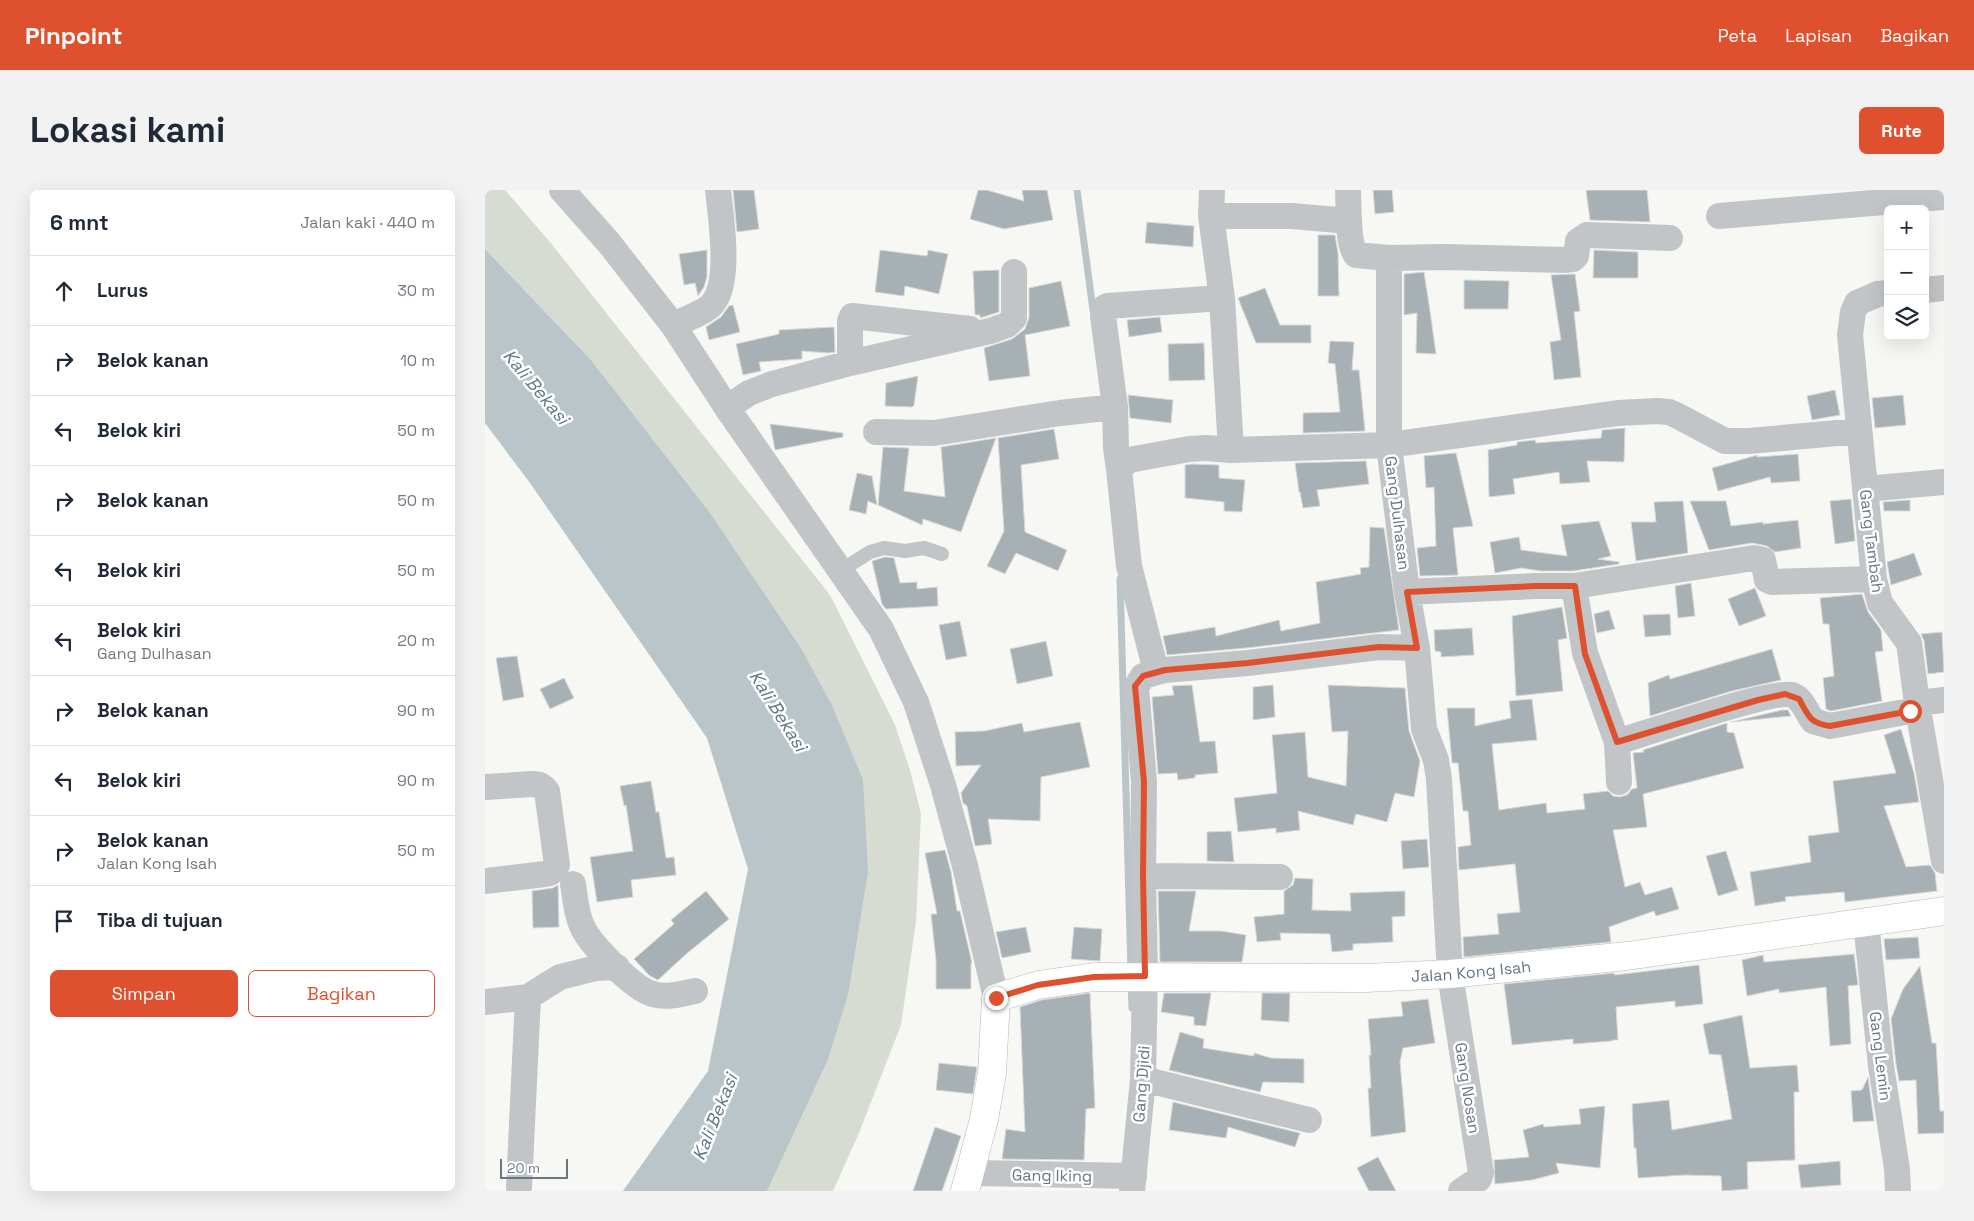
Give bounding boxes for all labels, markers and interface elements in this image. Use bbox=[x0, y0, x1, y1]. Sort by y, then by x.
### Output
text: Pinpoint bbox=[25, 20, 122, 51]
text: Peta bbox=[1718, 24, 1757, 47]
text: Lapisan bbox=[1785, 24, 1852, 47]
text: Bagikan bbox=[1880, 24, 1949, 47]
button: Rute bbox=[1859, 107, 1944, 154]
text: Lokasi kami bbox=[30, 108, 225, 152]
map controls bbox=[1884, 205, 1929, 340]
button: + bbox=[1884, 205, 1929, 250]
text: 6 mnt bbox=[50, 209, 108, 236]
text: Jalan kaki · 440 m bbox=[300, 212, 435, 233]
button: − bbox=[1884, 250, 1929, 295]
icon: ahead bbox=[50, 277, 78, 305]
text: Lurus bbox=[97, 278, 148, 303]
text: 30 m bbox=[397, 280, 435, 301]
button: layers bbox=[1884, 295, 1929, 340]
water label: Kali Bekasi bbox=[498, 344, 576, 431]
icon: right bbox=[50, 347, 78, 375]
text: Belok kanan bbox=[97, 348, 209, 373]
text: 10 m bbox=[400, 350, 435, 371]
icon: left bbox=[50, 417, 78, 445]
text: Belok kiri bbox=[97, 418, 181, 443]
text: 50 m bbox=[397, 420, 435, 441]
street label: Gang Dulhasan bbox=[1380, 455, 1415, 571]
icon: right bbox=[50, 487, 78, 515]
text: Belok kanan bbox=[97, 488, 209, 513]
street label: Gang Tambah bbox=[1855, 488, 1888, 594]
text: 50 m bbox=[397, 490, 435, 511]
icon: left bbox=[50, 557, 78, 585]
text: Belok kiri bbox=[97, 558, 181, 583]
text: 50 m bbox=[397, 560, 435, 581]
text: Belok kiri bbox=[97, 618, 181, 643]
icon: left bbox=[50, 627, 78, 655]
text: 20 m bbox=[397, 630, 435, 651]
text: Gang Dulhasan bbox=[97, 643, 212, 664]
water label: Kali Bekasi bbox=[745, 666, 814, 758]
icon: right bbox=[50, 697, 78, 725]
text: Belok kanan bbox=[97, 698, 209, 723]
text: 90 m bbox=[397, 700, 435, 721]
route start bbox=[1899, 700, 1922, 723]
icon: left bbox=[50, 767, 78, 795]
text: Belok kiri bbox=[97, 768, 181, 793]
text: 90 m bbox=[397, 770, 435, 791]
text: Belok kanan bbox=[97, 828, 209, 853]
icon: right bbox=[50, 837, 78, 865]
text: 50 m bbox=[397, 840, 435, 861]
text: Jalan Kong Isah bbox=[97, 853, 217, 874]
icon: arrive bbox=[50, 907, 78, 935]
text: Tiba di tujuan bbox=[97, 908, 223, 933]
street label: Jalan Kong Isah bbox=[1411, 956, 1532, 987]
button: Simpan bbox=[50, 970, 238, 1017]
button: Bagikan bbox=[248, 970, 435, 1017]
route end bbox=[985, 987, 1008, 1010]
street label: Gang Lemin bbox=[1865, 1010, 1896, 1102]
street label: Gang Nosan bbox=[1450, 1041, 1485, 1135]
street label: Gang Djidi bbox=[1128, 1045, 1155, 1123]
water label: Kali Bekasi bbox=[687, 1068, 743, 1163]
scale bar bbox=[500, 1156, 567, 1179]
text: 20 m bbox=[507, 1159, 540, 1177]
street label: Gang Iking bbox=[1012, 1164, 1092, 1187]

